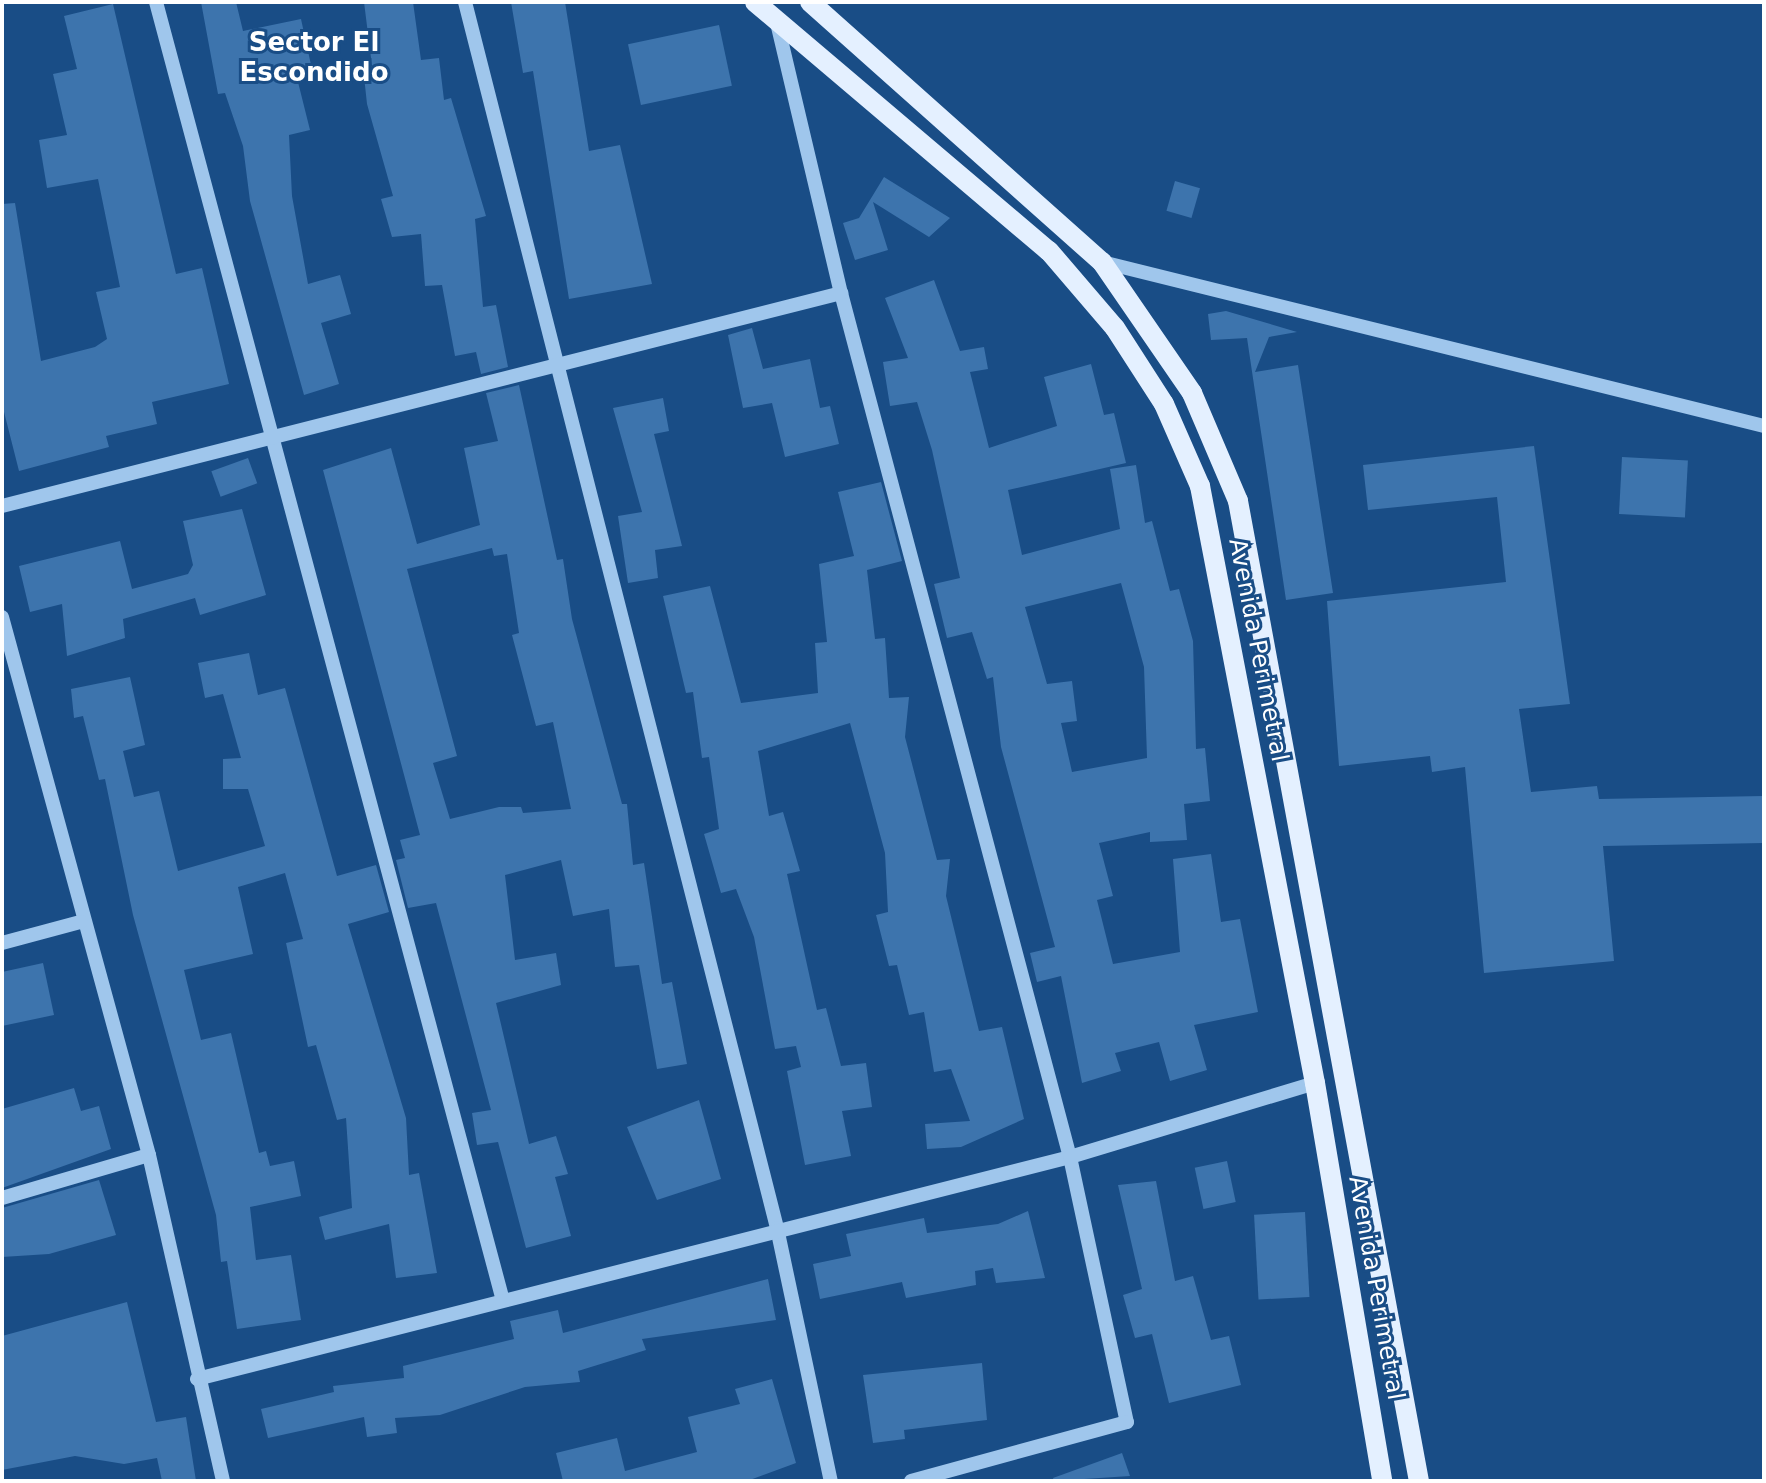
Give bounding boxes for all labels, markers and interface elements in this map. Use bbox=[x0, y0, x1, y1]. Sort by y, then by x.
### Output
district label: Sector El Escondido bbox=[239, 27, 389, 88]
street label: Avenida Perimetral bbox=[1222, 536, 1294, 764]
street label: Avenida Perimetral bbox=[1342, 1174, 1410, 1402]

